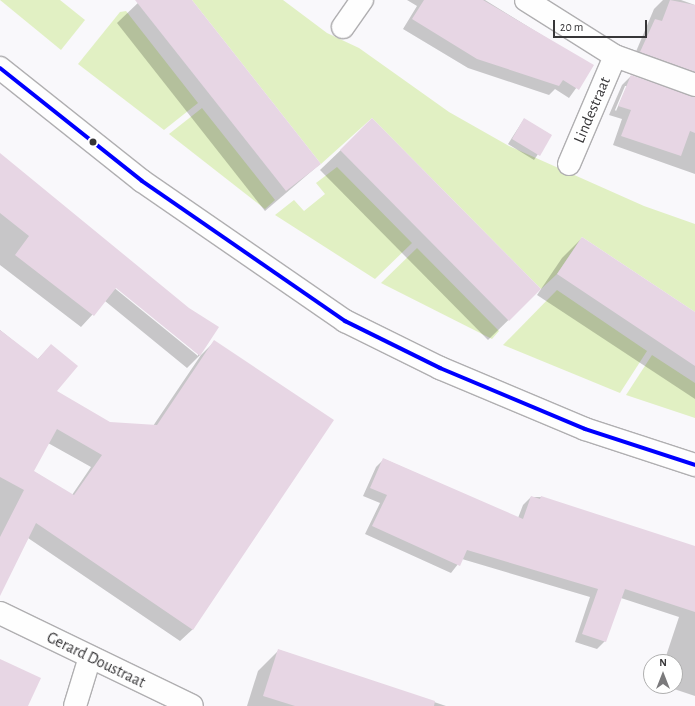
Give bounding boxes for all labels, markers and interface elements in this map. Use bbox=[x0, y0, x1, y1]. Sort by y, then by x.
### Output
scale bar bbox=[555, 12, 649, 38]
text: 20 m bbox=[560, 21, 583, 33]
street label: Lindestraat bbox=[569, 74, 615, 146]
unlabelled marker bbox=[88, 137, 98, 147]
street label: Gerard Doustraat bbox=[44, 628, 148, 692]
north arrow bbox=[643, 654, 683, 694]
text: N bbox=[659, 657, 667, 668]

